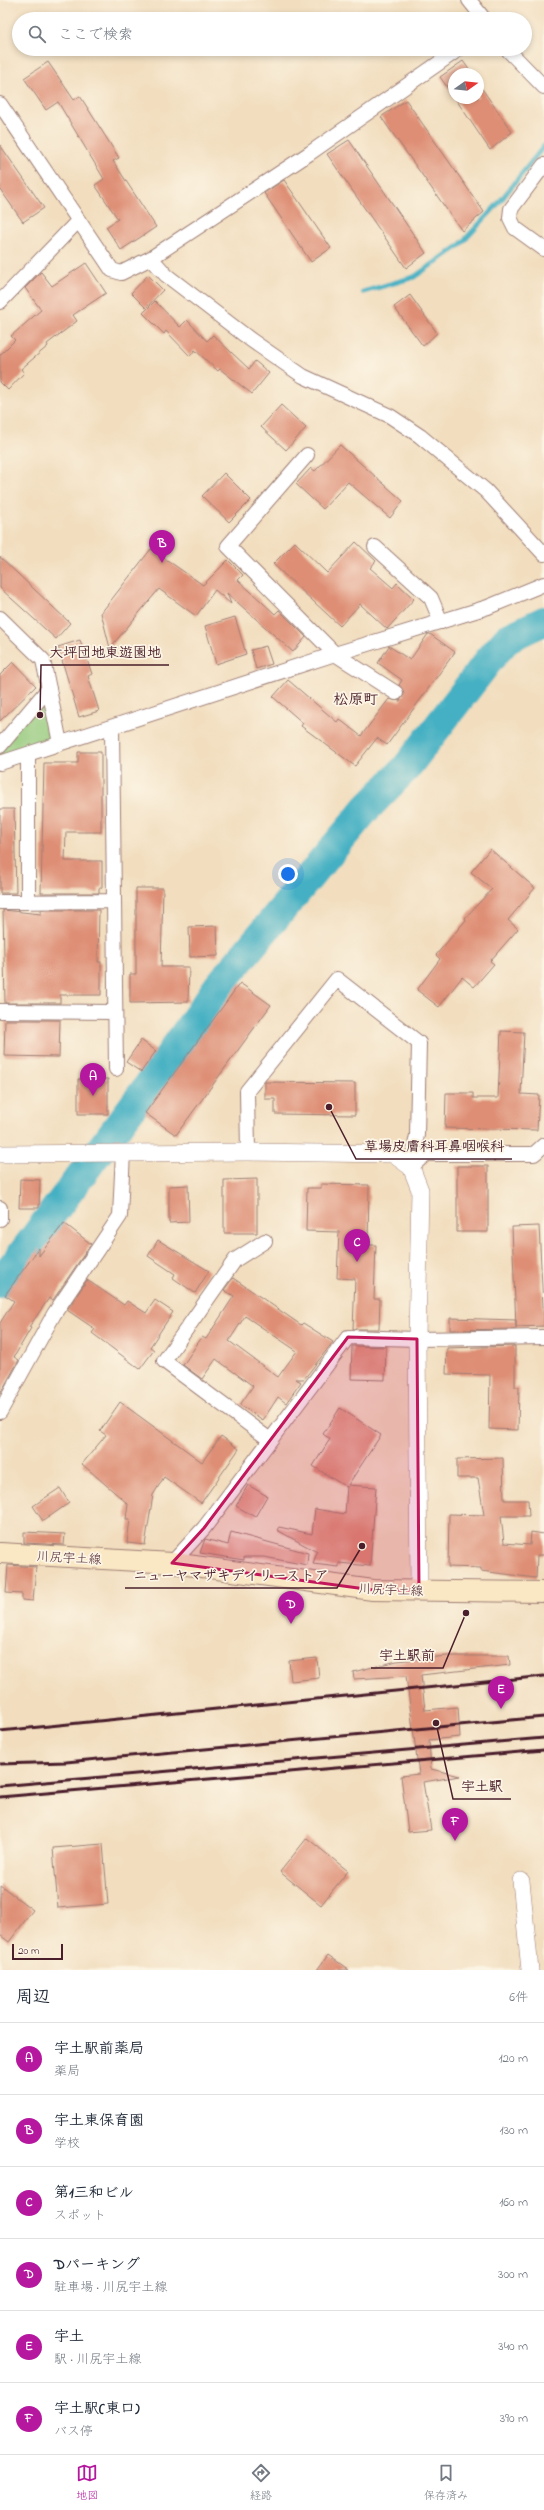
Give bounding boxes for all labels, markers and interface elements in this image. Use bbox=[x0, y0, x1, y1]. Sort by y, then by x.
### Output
search box bbox=[12, 12, 532, 56]
icon: search bbox=[26, 23, 48, 45]
text: ここで検索 bbox=[58, 24, 133, 46]
north arrow bbox=[448, 68, 484, 104]
pin: B bbox=[149, 530, 175, 563]
callout: 大坪団地東遊園地 bbox=[41, 639, 169, 665]
text: 大坪団地東遊園地 bbox=[49, 643, 161, 664]
district label: 松原町 bbox=[333, 689, 379, 711]
your location bbox=[278, 864, 298, 884]
pin: A bbox=[80, 1063, 106, 1096]
callout: 草場皮膚科耳鼻咽喉科 bbox=[356, 1133, 512, 1159]
text: 草場皮膚科耳鼻咽喉科 bbox=[364, 1137, 505, 1158]
pin: C bbox=[344, 1229, 370, 1262]
street label: 川尻宇土線 bbox=[36, 1547, 103, 1570]
callout: ニューヤマザキデイリーストア bbox=[125, 1562, 337, 1588]
text: ニューヤマザキデイリーストア bbox=[133, 1566, 329, 1587]
street label: 川尻宇土線 bbox=[358, 1580, 425, 1601]
pin: D bbox=[278, 1591, 304, 1624]
callout: 宇土駅前 bbox=[371, 1642, 443, 1668]
text: 宇土駅前 bbox=[379, 1646, 435, 1667]
pin: E bbox=[488, 1676, 514, 1709]
callout: 宇土駅 bbox=[453, 1773, 511, 1799]
text: 宇土駅 bbox=[461, 1777, 503, 1798]
pin: F bbox=[442, 1808, 468, 1841]
scale bar bbox=[12, 1942, 63, 1961]
text: 20 m bbox=[18, 1943, 40, 1959]
text: 周辺 bbox=[16, 1985, 50, 2010]
text: 6件 bbox=[509, 1988, 528, 2007]
text: 宇土駅前薬局 bbox=[54, 2038, 144, 2060]
text: A bbox=[25, 2049, 33, 2068]
text: 120 m bbox=[498, 2049, 528, 2068]
text: 薬局 bbox=[54, 2062, 80, 2081]
text: 宇土東保育園 bbox=[54, 2110, 144, 2132]
text: B bbox=[25, 2121, 33, 2140]
text: 130 m bbox=[500, 2121, 528, 2140]
text: 学校 bbox=[54, 2134, 80, 2153]
text: 第1三和ビル bbox=[54, 2182, 133, 2204]
text: C bbox=[25, 2193, 33, 2212]
text: 160 m bbox=[499, 2193, 528, 2212]
text: スポット bbox=[54, 2206, 106, 2225]
text: Dパーキング bbox=[54, 2254, 140, 2276]
text: D bbox=[24, 2265, 34, 2284]
text: 300 m bbox=[498, 2265, 528, 2284]
text: 駐車場 · 川尻宇土線 bbox=[54, 2278, 167, 2297]
text: 宇土 bbox=[54, 2326, 84, 2348]
text: E bbox=[25, 2337, 33, 2356]
text: 340 m bbox=[498, 2337, 528, 2356]
text: 駅 · 川尻宇土線 bbox=[54, 2350, 141, 2369]
text: 宇土駅(東口) bbox=[54, 2398, 140, 2420]
text: F bbox=[25, 2409, 33, 2428]
text: 390 m bbox=[500, 2409, 528, 2428]
text: バス停 bbox=[54, 2422, 93, 2441]
tab: 地図 bbox=[76, 2462, 98, 2504]
tab: 経路 bbox=[250, 2462, 272, 2504]
tab: 保存済み bbox=[424, 2462, 468, 2504]

